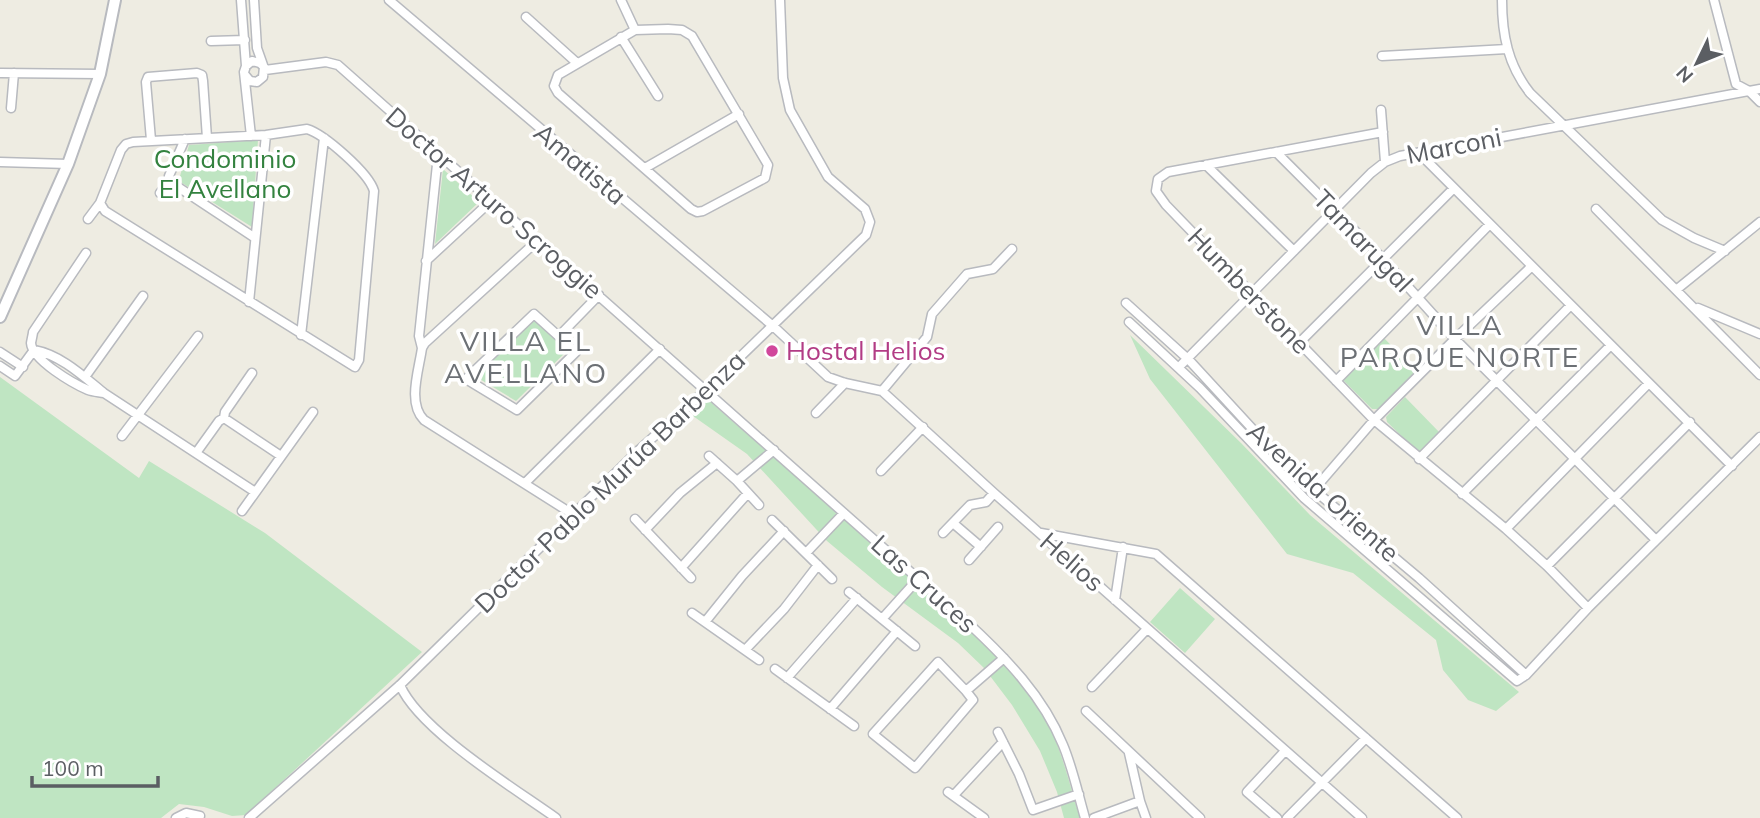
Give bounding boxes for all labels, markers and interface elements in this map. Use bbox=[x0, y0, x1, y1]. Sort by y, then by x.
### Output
north arrow bbox=[1662, 28, 1732, 98]
text: N bbox=[1671, 61, 1698, 88]
street label: Doctor Arturo Scroggie bbox=[379, 100, 609, 306]
street label: Amatista bbox=[527, 116, 633, 212]
street label: Marconi bbox=[1404, 120, 1504, 171]
park label: Condominio El Avellano bbox=[154, 142, 296, 205]
street label: Tamarugal bbox=[1306, 183, 1420, 299]
street label: Humberstone bbox=[1181, 221, 1318, 361]
district label: VILLA PARQUE NORTE bbox=[1340, 307, 1580, 374]
district label: VILLA EL AVELLANO bbox=[444, 323, 608, 390]
place label: Hostal Helios bbox=[786, 334, 945, 367]
marker: Hostal Helios bbox=[764, 343, 780, 359]
street label: Doctor Pablo Murúa Barbenza bbox=[468, 344, 752, 620]
street label: Avenida Oriente bbox=[1240, 415, 1406, 569]
street label: Helios bbox=[1034, 525, 1111, 598]
street label: Las Cruces bbox=[864, 527, 984, 640]
scale bar bbox=[32, 744, 158, 788]
text: 100 m bbox=[42, 755, 104, 781]

